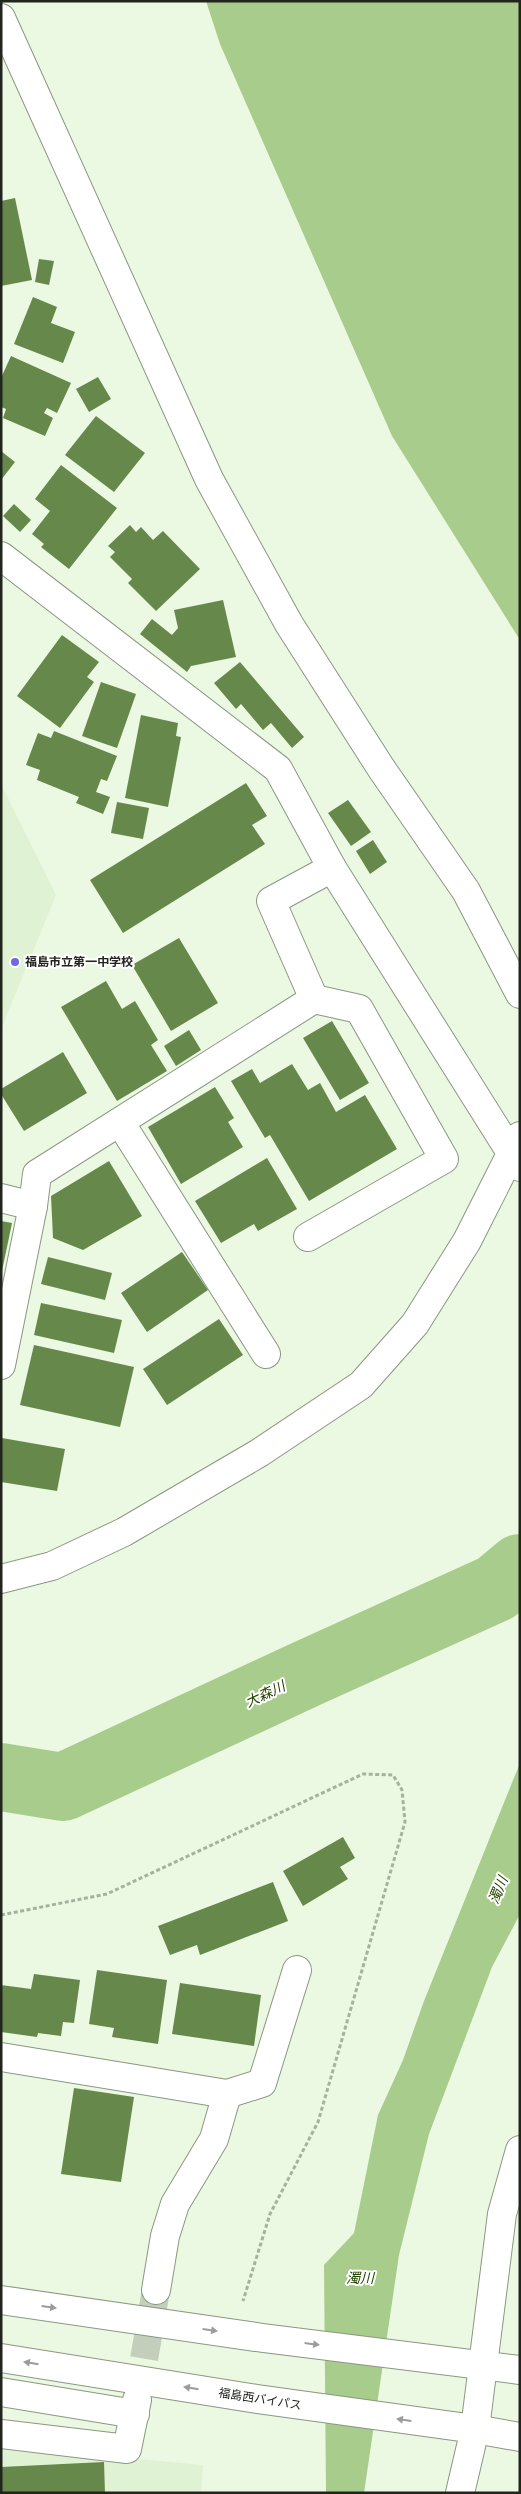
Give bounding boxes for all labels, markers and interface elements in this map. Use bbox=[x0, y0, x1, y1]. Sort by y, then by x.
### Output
place label: 福島市立第一中学校 bbox=[25, 954, 133, 970]
marker: 福島市立第一中学校 bbox=[9, 956, 21, 968]
water label: 大森川 bbox=[242, 1676, 290, 1711]
water label: 濁川 bbox=[484, 1872, 513, 1906]
water label: 濁川 bbox=[346, 2269, 376, 2287]
one-way arrow bbox=[42, 2303, 58, 2311]
one-way arrow bbox=[203, 2326, 219, 2334]
one-way arrow bbox=[304, 2340, 320, 2348]
one-way arrow bbox=[23, 2358, 39, 2366]
one-way arrow bbox=[183, 2384, 199, 2392]
street label: 福島西バイパス bbox=[217, 2385, 303, 2413]
one-way arrow bbox=[396, 2416, 412, 2424]

